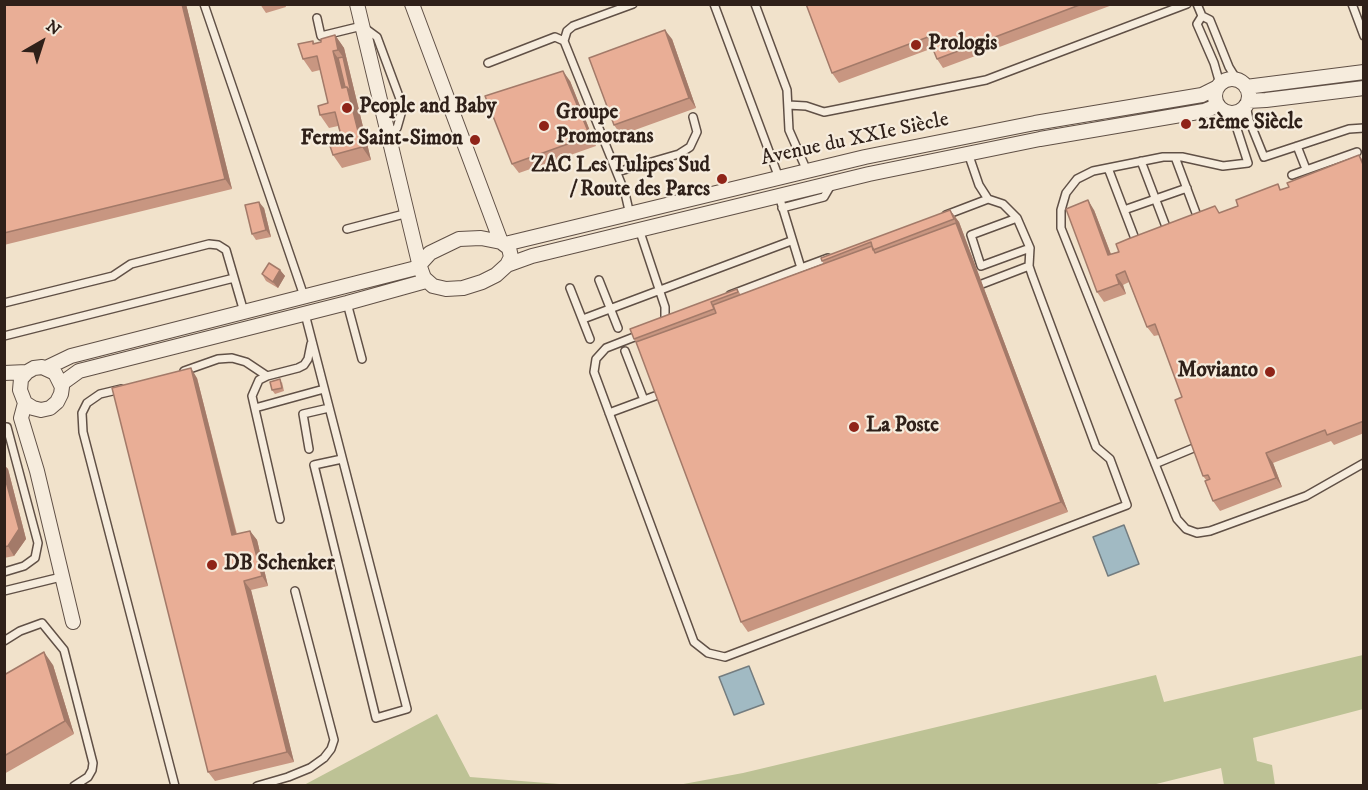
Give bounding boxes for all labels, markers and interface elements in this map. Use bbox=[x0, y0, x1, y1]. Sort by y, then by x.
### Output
north arrow bbox=[12, 12, 72, 72]
text: N bbox=[42, 16, 65, 40]
place label: Prologis bbox=[928, 32, 997, 58]
marker: Prologis bbox=[909, 38, 923, 52]
place label: People and Baby bbox=[359, 95, 497, 121]
marker: People and Baby bbox=[340, 101, 354, 115]
place label: Groupe Promotrans bbox=[556, 101, 654, 151]
street label: Avenue du XXIe Siècle bbox=[759, 108, 951, 172]
place label: 21ème Siècle bbox=[1198, 111, 1303, 137]
marker: 21ème Siècle bbox=[1179, 117, 1193, 131]
marker: Groupe Promotrans bbox=[537, 119, 551, 133]
place label: Ferme Saint-Simon bbox=[300, 127, 463, 153]
marker: Ferme Saint-Simon bbox=[468, 133, 482, 147]
place label: ZAC Les Tulipes Sud / Route des Parcs bbox=[531, 154, 710, 204]
marker: ZAC Les Tulipes Sud / Route des Parcs bbox=[715, 172, 729, 186]
place label: Movianto bbox=[1178, 359, 1258, 385]
marker: Movianto bbox=[1263, 365, 1277, 379]
place label: La Poste bbox=[866, 414, 939, 440]
marker: La Poste bbox=[847, 420, 861, 434]
place label: DB Schenker bbox=[224, 552, 335, 578]
marker: DB Schenker bbox=[205, 558, 219, 572]

